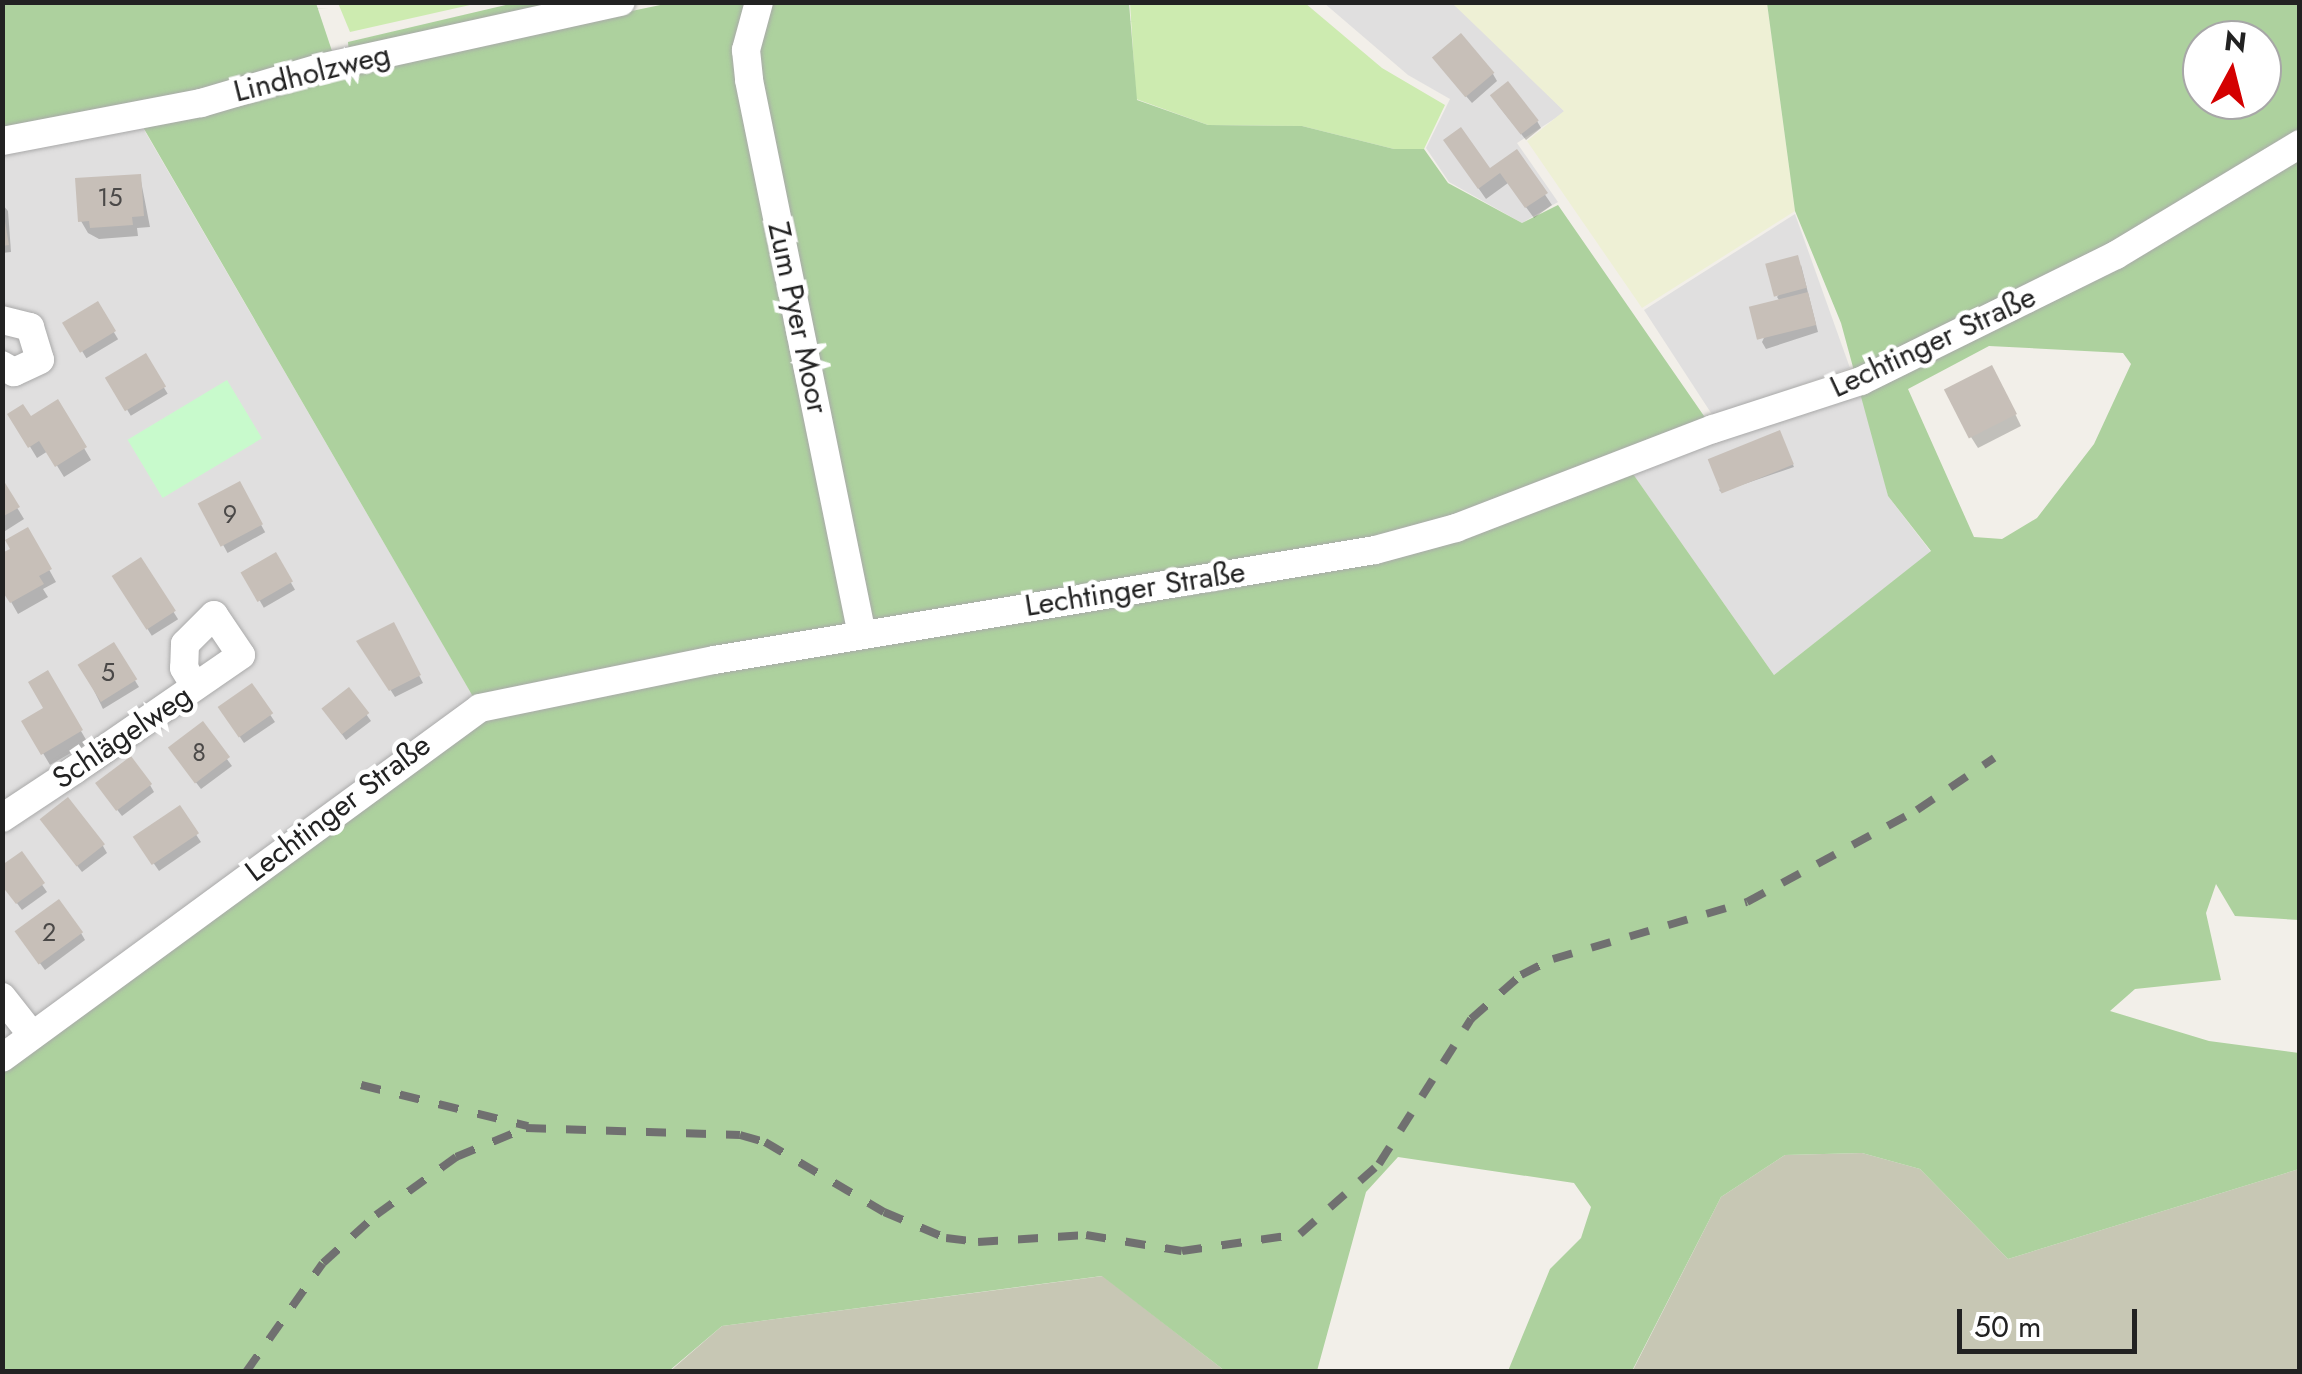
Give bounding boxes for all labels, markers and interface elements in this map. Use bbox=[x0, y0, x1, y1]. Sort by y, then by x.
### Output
north arrow bbox=[2182, 20, 2282, 120]
text: N bbox=[2222, 20, 2249, 63]
street label: Lindholzweg bbox=[230, 36, 394, 110]
house number: 15 bbox=[97, 182, 123, 212]
street label: Zum Pyer Moor bbox=[760, 219, 836, 417]
street label: Lechtinger Straße bbox=[1825, 279, 2041, 405]
house number: 9 bbox=[223, 499, 237, 529]
street label: Lechtinger Straße bbox=[1022, 554, 1248, 624]
house number: 5 bbox=[101, 657, 115, 687]
street label: Schlägelweg bbox=[46, 677, 198, 797]
street label: Lechtinger Straße bbox=[238, 727, 438, 889]
house number: 8 bbox=[192, 737, 206, 767]
house number: 2 bbox=[42, 917, 56, 947]
scale bar bbox=[1962, 1289, 2142, 1351]
text: 50 m bbox=[1974, 1305, 2041, 1348]

